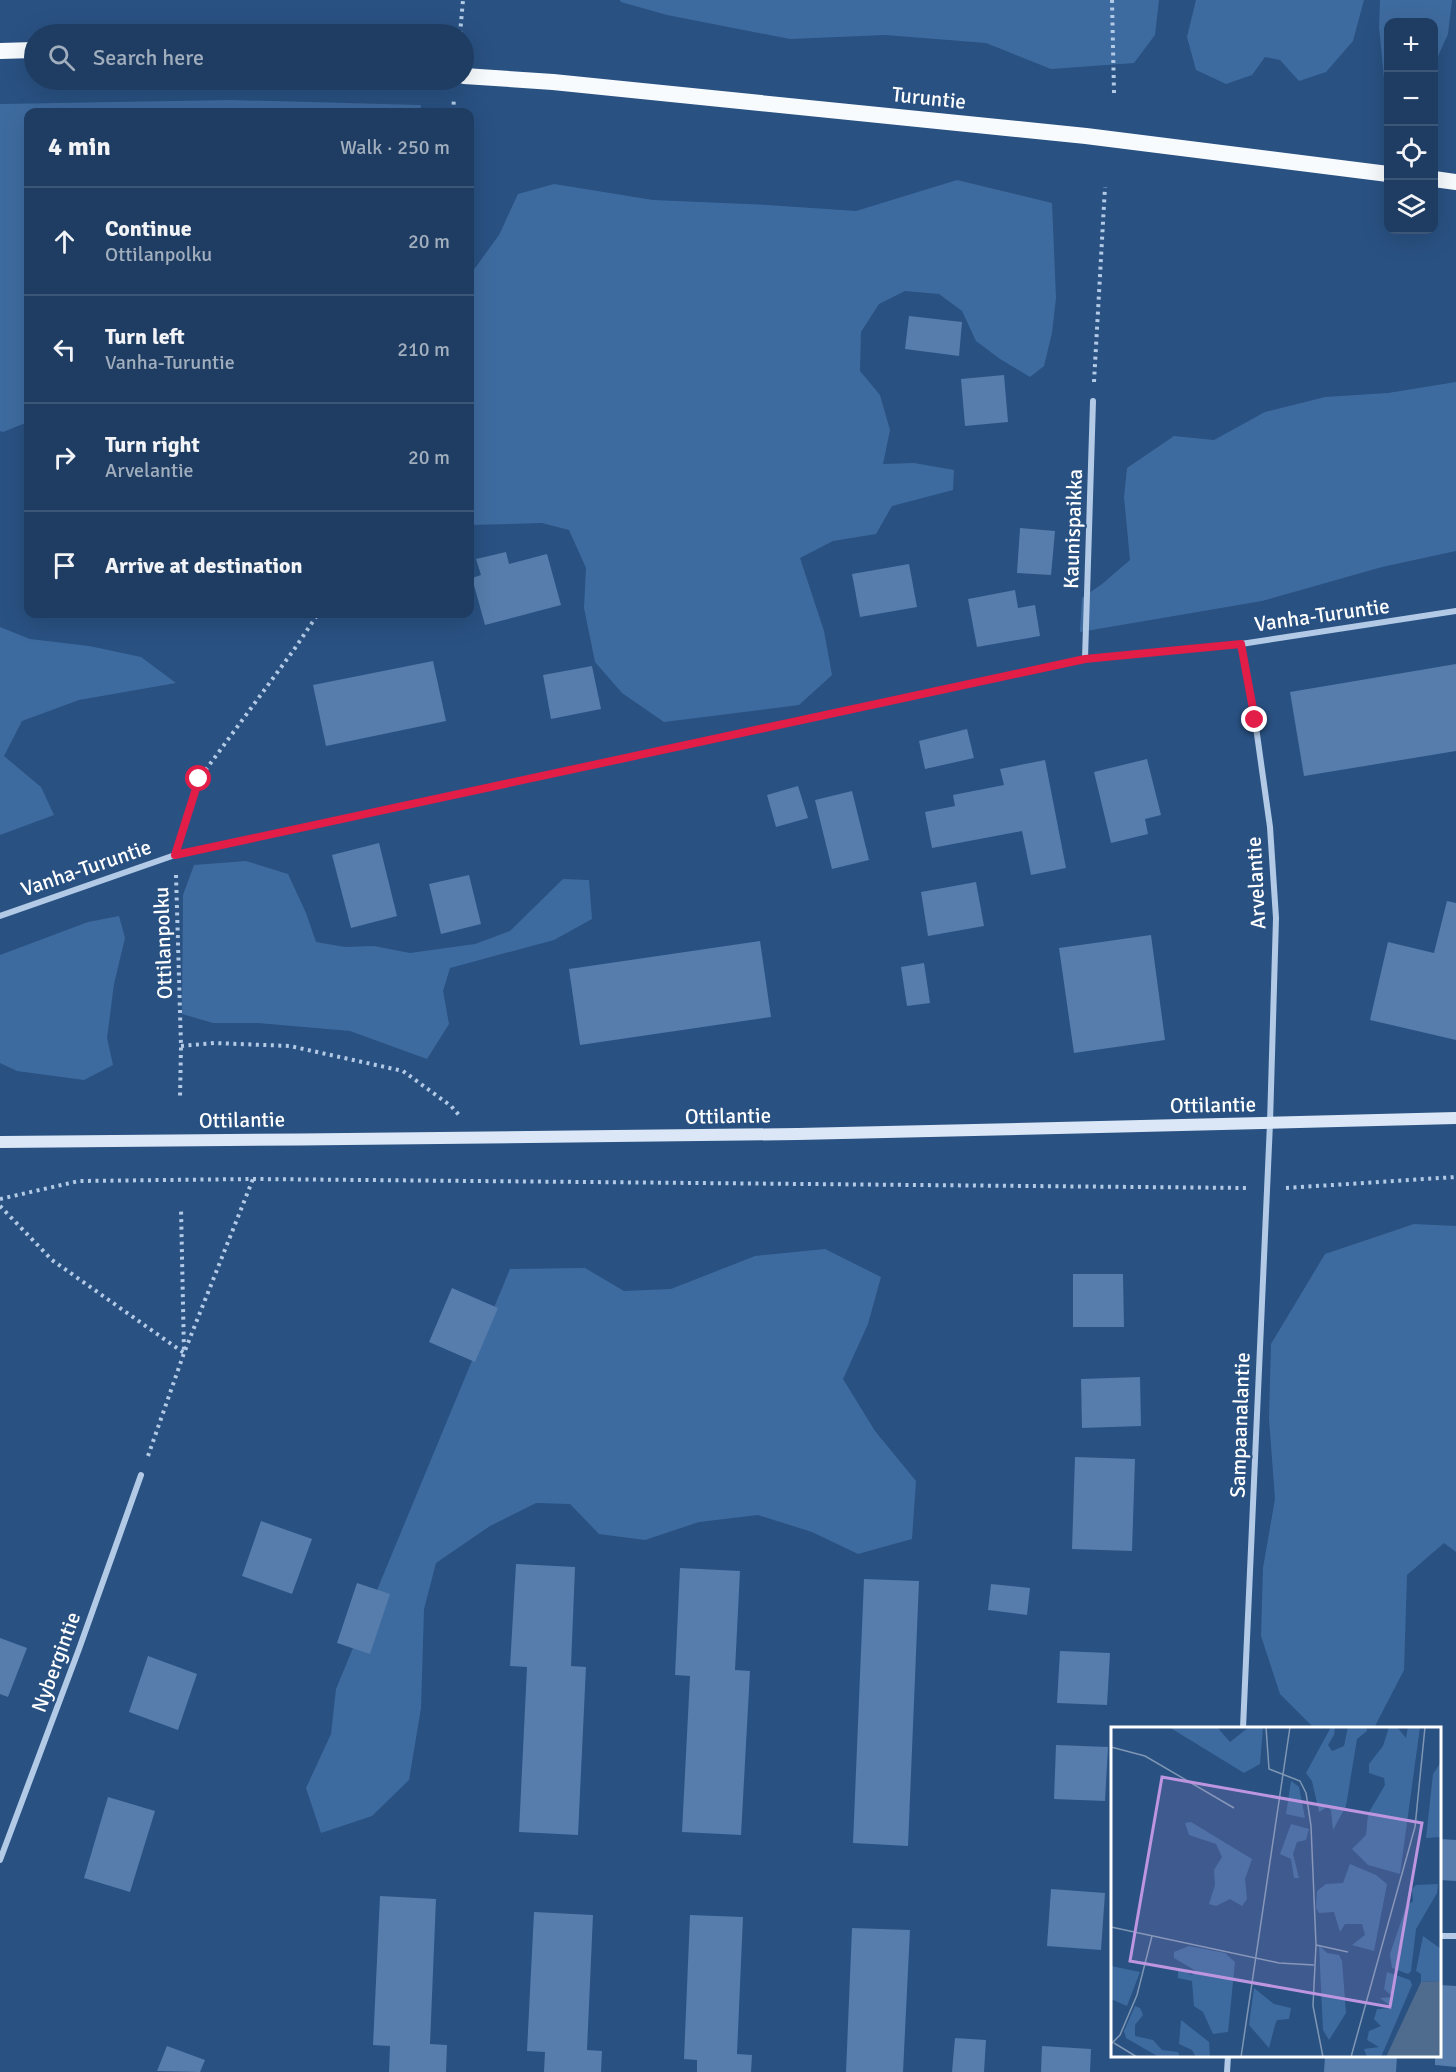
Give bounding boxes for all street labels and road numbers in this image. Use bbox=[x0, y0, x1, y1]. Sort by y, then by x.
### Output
street label: Turuntie bbox=[891, 81, 967, 115]
street label: Kaunispaikka bbox=[1058, 468, 1088, 590]
street label: Vanha-Turuntie bbox=[1253, 593, 1391, 637]
street label: Vanha-Turuntie bbox=[17, 834, 155, 902]
street label: Arvelantie bbox=[1241, 836, 1271, 930]
street label: Ottilanpolku bbox=[148, 886, 178, 1000]
street label: Ottilantie bbox=[1170, 1091, 1256, 1119]
street label: Ottilantie bbox=[685, 1102, 771, 1130]
street label: Ottilantie bbox=[199, 1106, 285, 1134]
street label: Sampaanalantie bbox=[1224, 1352, 1256, 1498]
street label: Nybergintie bbox=[26, 1608, 86, 1716]

